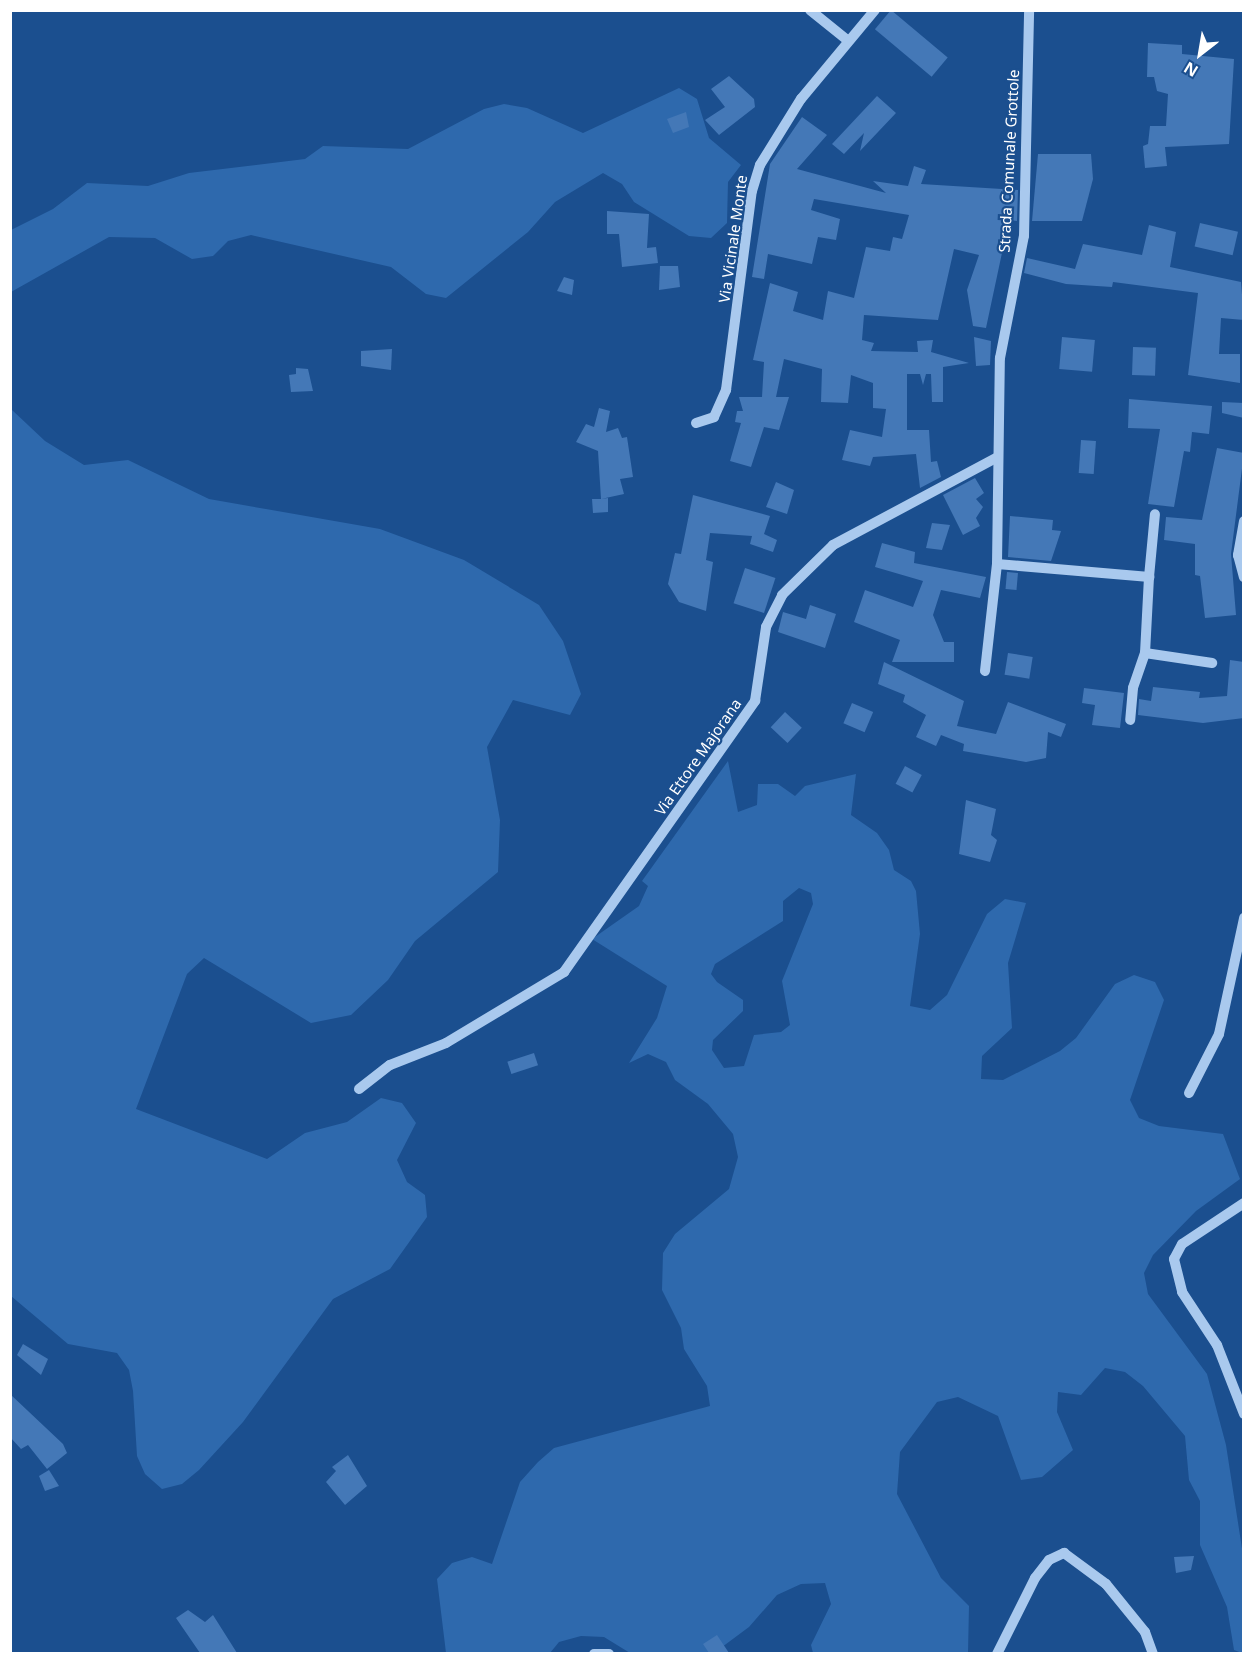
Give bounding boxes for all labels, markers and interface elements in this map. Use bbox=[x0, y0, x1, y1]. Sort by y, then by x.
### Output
north arrow bbox=[1170, 24, 1230, 84]
text: N bbox=[1179, 57, 1202, 82]
street label: Strada Comunale Grottole bbox=[995, 69, 1023, 253]
street label: Via Vicinale Monte bbox=[715, 174, 751, 304]
street label: Via Ettore Majorana bbox=[651, 695, 745, 819]

